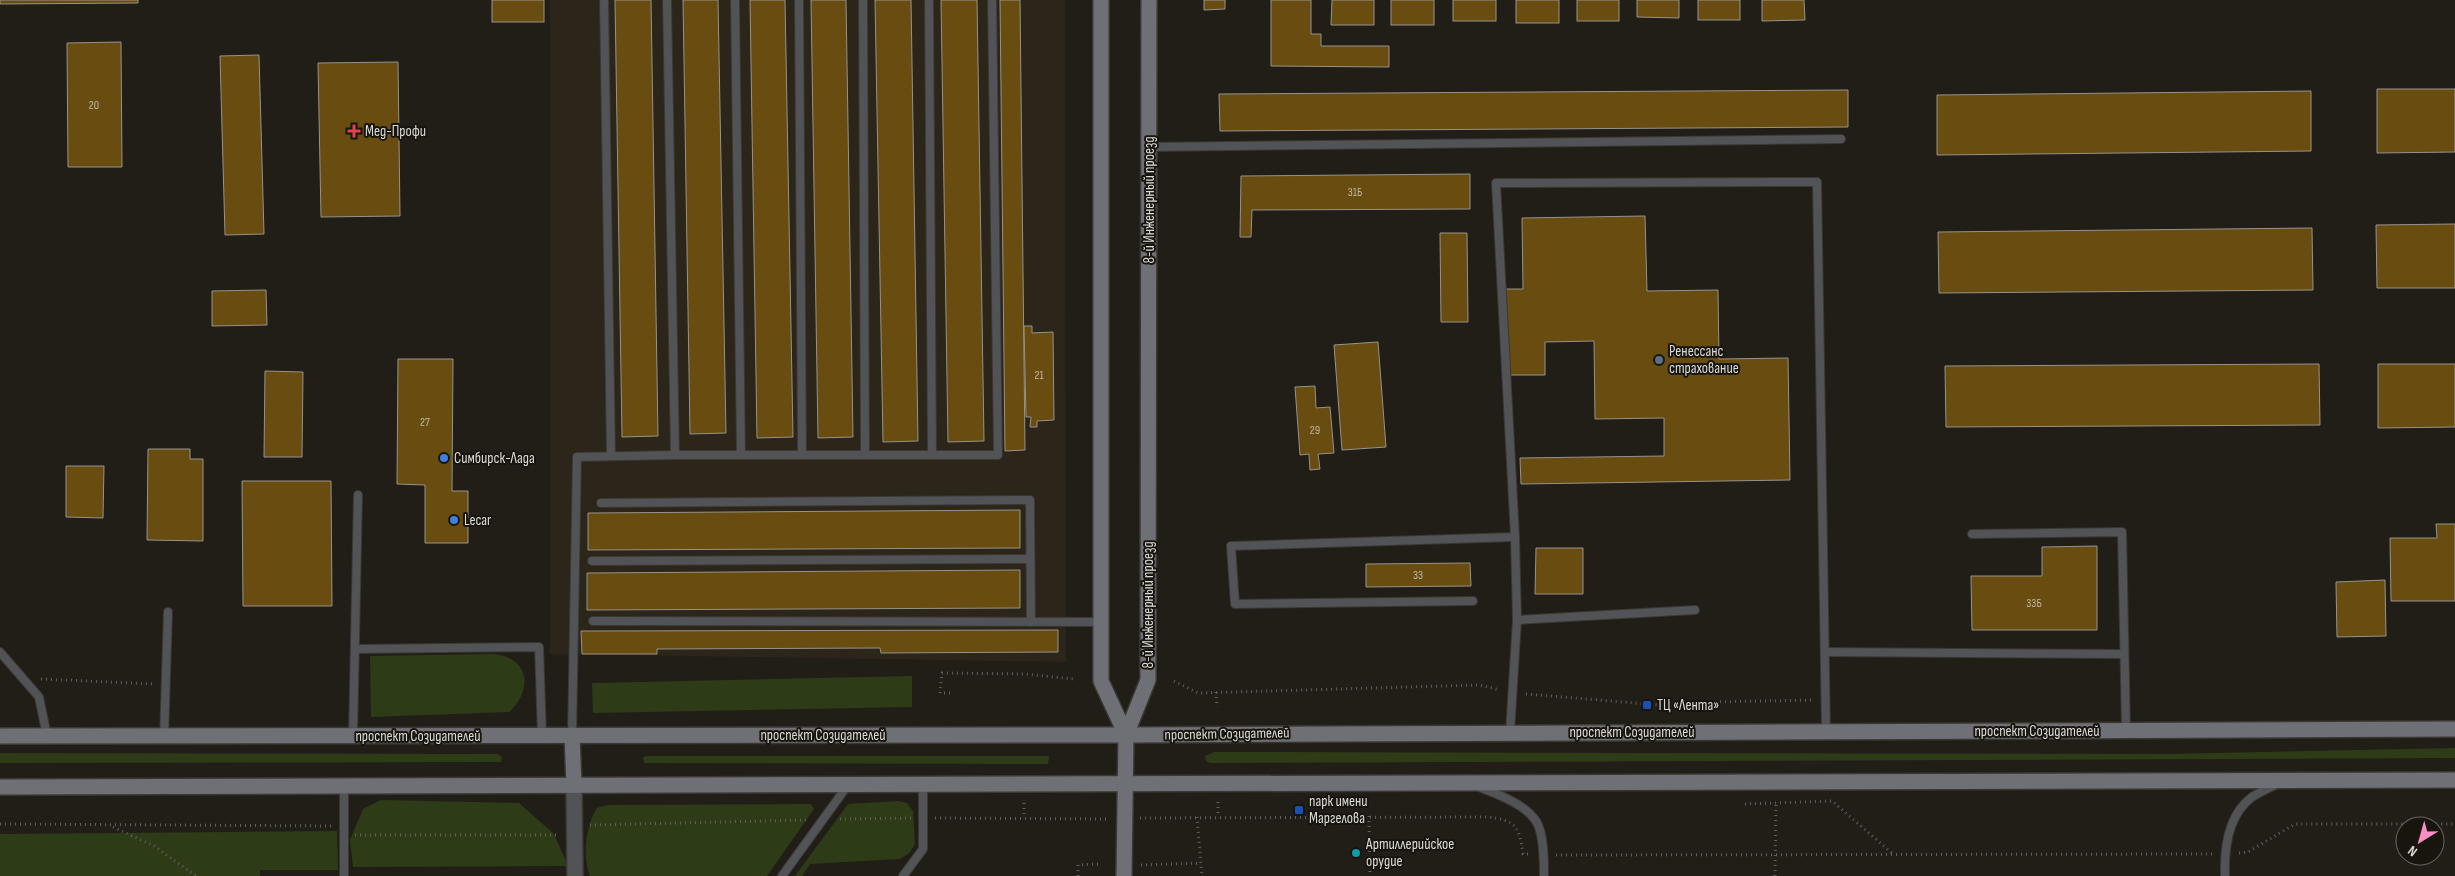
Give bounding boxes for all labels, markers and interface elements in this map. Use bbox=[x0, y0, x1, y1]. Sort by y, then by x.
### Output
house number: 20 bbox=[89, 98, 99, 113]
place label: Мед-Профи bbox=[365, 122, 426, 141]
marker: Мед-Профи bbox=[347, 124, 361, 138]
street label: 8-й Инженерный проезд bbox=[1140, 136, 1159, 264]
house number: 31Б bbox=[1348, 185, 1362, 200]
place label: Ренессанс страхование bbox=[1669, 342, 1739, 378]
marker: Ренессанс страхование bbox=[1653, 354, 1665, 366]
house number: 21 bbox=[1034, 368, 1044, 383]
house number: 27 bbox=[420, 415, 430, 430]
house number: 29 bbox=[1310, 423, 1320, 438]
place label: Симбирск-Лада bbox=[454, 449, 535, 468]
marker: Симбирск-Лада bbox=[438, 452, 450, 464]
place label: Lecar bbox=[464, 511, 492, 530]
marker: Lecar bbox=[448, 514, 460, 526]
street label: 8-й Инженерный проезд bbox=[1139, 541, 1158, 669]
house number: 33 bbox=[1413, 568, 1423, 583]
house number: 33Б bbox=[2026, 596, 2042, 611]
place label: ТЦ «Лента» bbox=[1657, 696, 1719, 715]
marker: ТЦ «Лента» bbox=[1641, 699, 1653, 711]
street label: проспект Созидателей bbox=[1974, 722, 2100, 741]
street label: проспект Созидателей bbox=[1164, 723, 1290, 745]
street label: проспект Созидателей bbox=[1569, 723, 1695, 742]
street label: проспект Созидателей bbox=[760, 726, 886, 745]
street label: проспект Созидателей bbox=[355, 727, 481, 746]
place label: парк имени Маргелова bbox=[1309, 792, 1368, 828]
marker: парк имени Маргелова bbox=[1293, 804, 1305, 816]
north arrow bbox=[2395, 816, 2445, 866]
place label: Артиллерийское орудие bbox=[1365, 835, 1454, 871]
text: N bbox=[2404, 842, 2421, 860]
marker: Артиллерийское орудие bbox=[1350, 847, 1362, 859]

